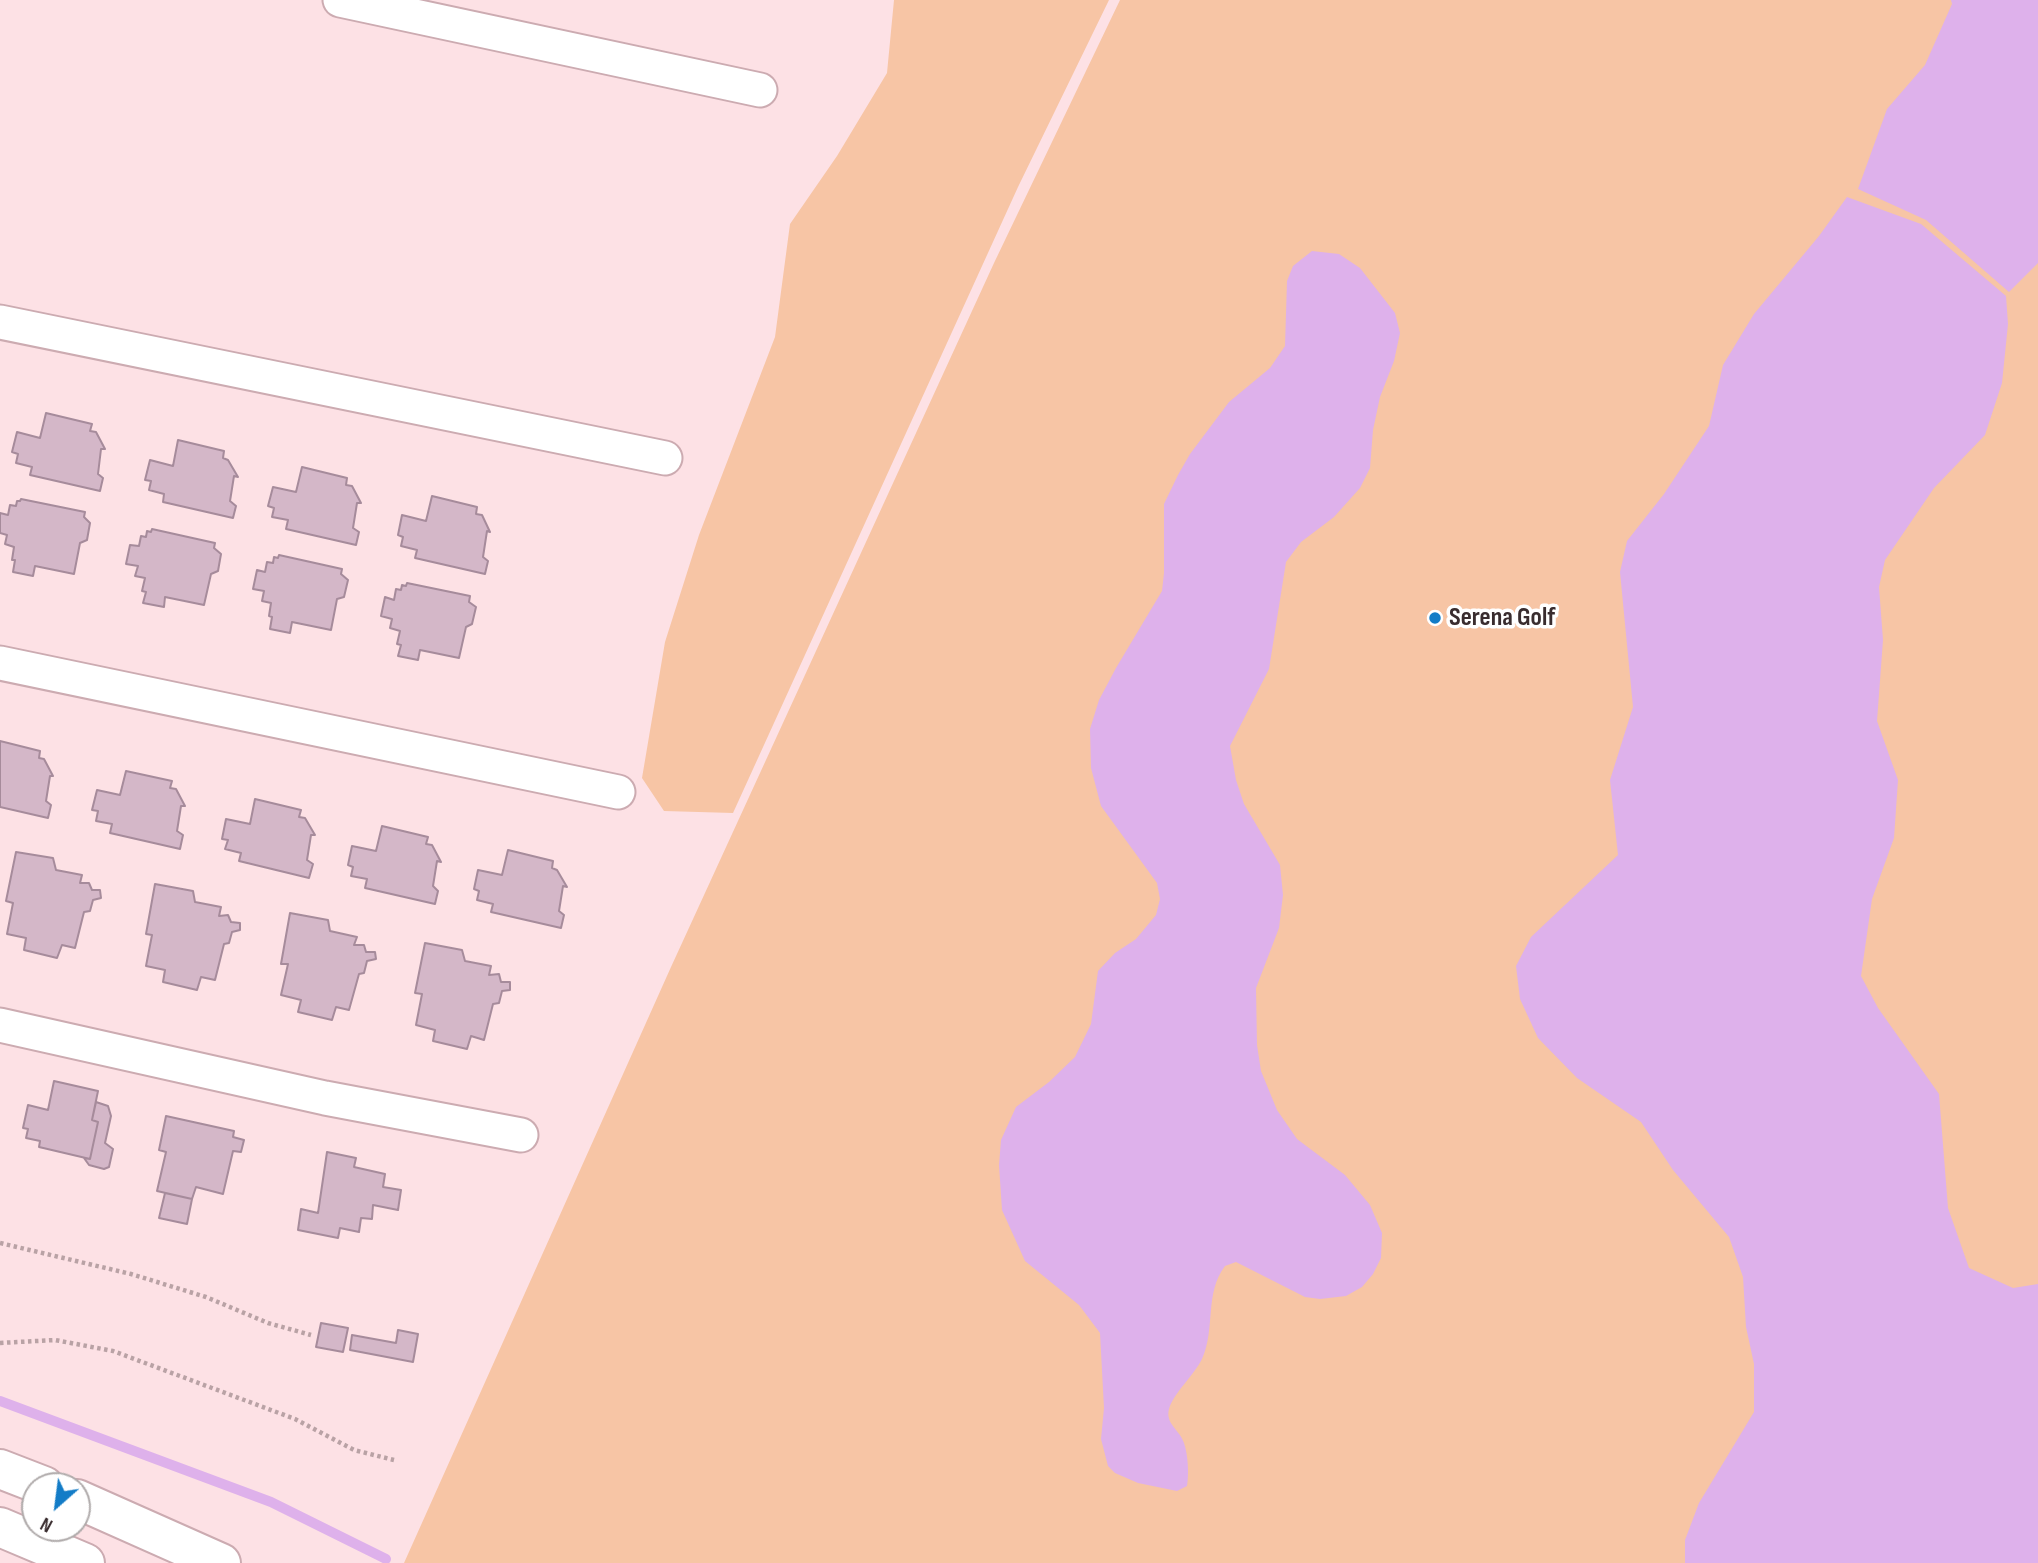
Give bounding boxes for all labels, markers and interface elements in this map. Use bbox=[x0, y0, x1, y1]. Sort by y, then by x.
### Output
place label: Serena Golf bbox=[1449, 602, 1555, 634]
marker: Serena Golf bbox=[1427, 610, 1443, 626]
north arrow bbox=[21, 1472, 91, 1542]
text: N bbox=[37, 1512, 57, 1537]

